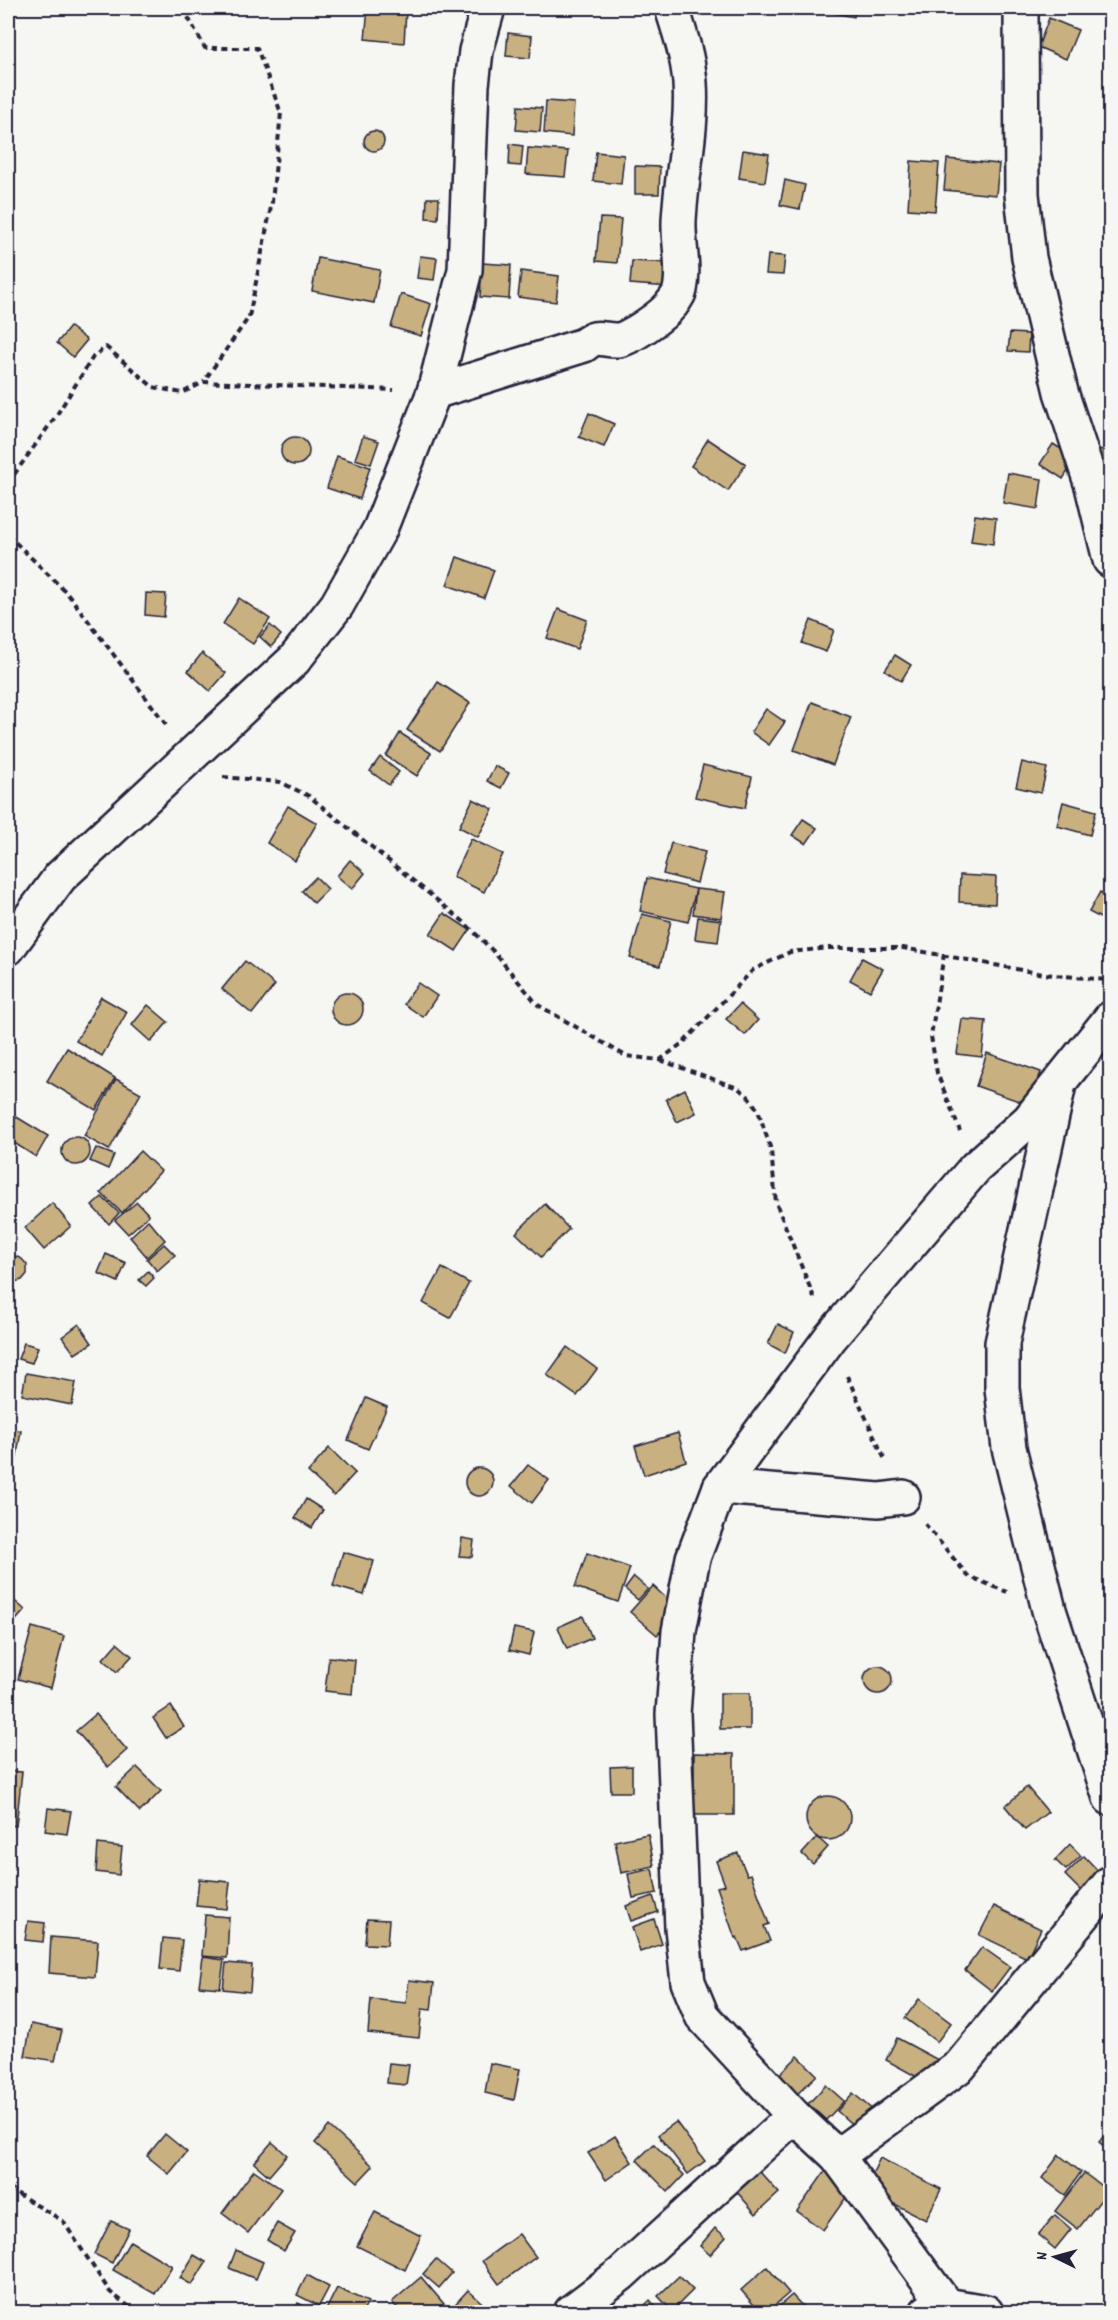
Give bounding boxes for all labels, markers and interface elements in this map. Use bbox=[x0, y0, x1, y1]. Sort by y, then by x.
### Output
north arrow bbox=[1025, 2227, 1085, 2287]
text: N bbox=[1031, 2251, 1054, 2261]

